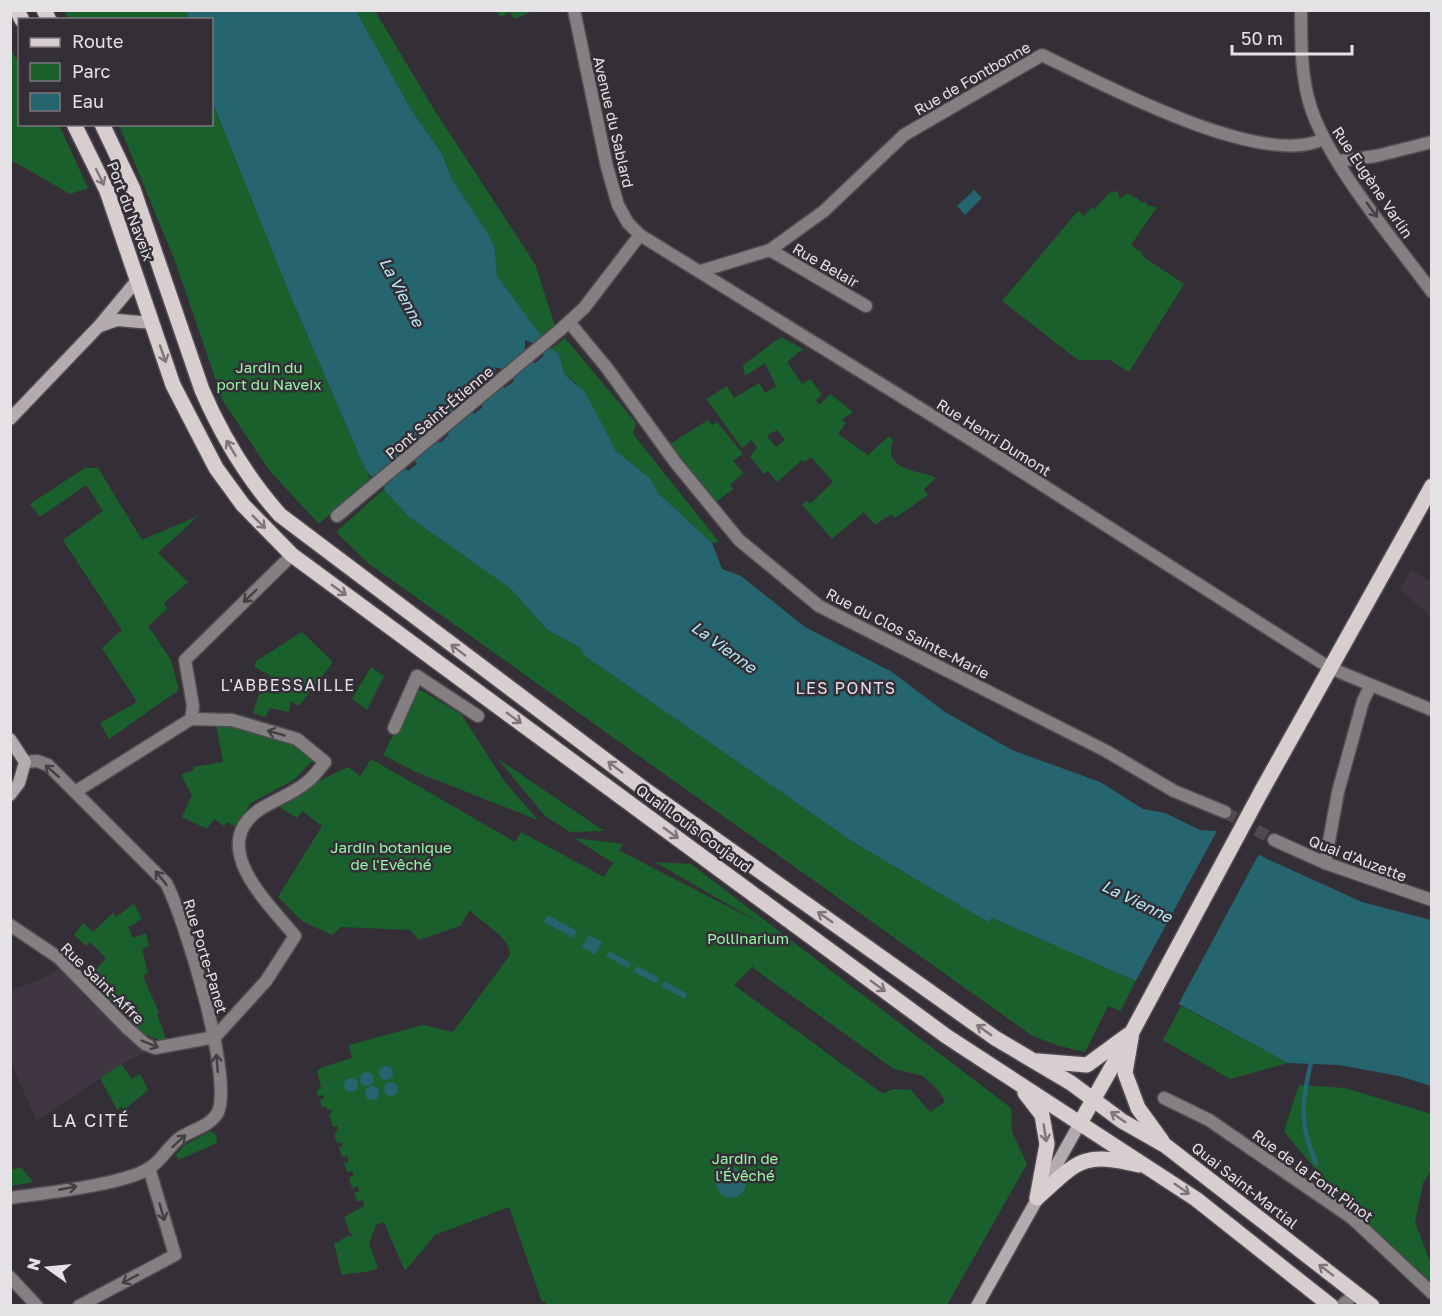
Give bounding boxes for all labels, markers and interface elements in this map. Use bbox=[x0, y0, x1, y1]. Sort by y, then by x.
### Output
legend bbox=[18, 18, 213, 126]
scale bar bbox=[1232, 18, 1352, 56]
text: 50 m bbox=[1241, 27, 1283, 49]
text: Route bbox=[72, 30, 123, 52]
street label: Rue de Fontbonne bbox=[911, 37, 1034, 119]
street label: Avenue du Sablard bbox=[590, 55, 638, 189]
text: Parc bbox=[72, 60, 111, 82]
text: Eau bbox=[72, 90, 104, 112]
street label: Rue Eugène Varlin bbox=[1329, 123, 1417, 241]
street label: Port du Naveix bbox=[104, 159, 158, 263]
one-way arrow bbox=[94, 168, 106, 186]
one-way arrow bbox=[1366, 201, 1378, 217]
street label: Rue Belair bbox=[790, 239, 862, 291]
water label: La Vienne bbox=[375, 254, 429, 332]
one-way arrow bbox=[158, 344, 169, 363]
park label: Jardin du port du Naveix bbox=[217, 358, 321, 393]
street label: Pont Saint-Étienne bbox=[381, 361, 497, 462]
street label: Rue Henri Dumont bbox=[934, 395, 1054, 479]
one-way arrow bbox=[225, 440, 237, 457]
one-way arrow bbox=[252, 514, 267, 529]
one-way arrow bbox=[331, 584, 347, 596]
street label: Rue du Clos Sainte-Marie bbox=[823, 584, 993, 682]
one-way arrow bbox=[243, 588, 258, 602]
water label: La Vienne bbox=[688, 617, 762, 678]
one-way arrow bbox=[451, 644, 467, 657]
district label: L'ABBESSAILLE bbox=[220, 675, 356, 695]
district label: LES PONTS bbox=[795, 678, 897, 698]
one-way arrow bbox=[505, 711, 521, 724]
one-way arrow bbox=[267, 727, 286, 738]
one-way arrow bbox=[607, 761, 623, 773]
one-way arrow bbox=[45, 764, 61, 778]
street label: Quai Louis Goujaud bbox=[633, 780, 755, 876]
one-way arrow bbox=[662, 827, 678, 839]
street label: Quai d'Auzette bbox=[1306, 831, 1410, 885]
park label: Jardin botanique de l'Evêché bbox=[330, 838, 452, 873]
one-way arrow bbox=[154, 871, 168, 886]
water label: La Vienne bbox=[1099, 875, 1177, 927]
street label: Rue Porte-Panet bbox=[180, 897, 232, 1015]
one-way arrow bbox=[817, 911, 833, 923]
park label: Pollinarium bbox=[707, 929, 789, 947]
street label: Rue Saint-Affre bbox=[57, 939, 149, 1028]
one-way arrow bbox=[870, 980, 886, 992]
one-way arrow bbox=[976, 1024, 992, 1036]
one-way arrow bbox=[140, 1039, 158, 1050]
one-way arrow bbox=[211, 1053, 222, 1073]
district label: LA CITÉ bbox=[52, 1109, 130, 1131]
one-way arrow bbox=[1110, 1111, 1127, 1123]
one-way arrow bbox=[1040, 1123, 1051, 1143]
street label: Rue de la Font Pinot bbox=[1249, 1125, 1377, 1225]
one-way arrow bbox=[171, 1134, 186, 1148]
street label: Quai Saint-Martial bbox=[1188, 1138, 1302, 1232]
park label: Jardin de l'Évêché bbox=[712, 1149, 779, 1184]
one-way arrow bbox=[58, 1182, 77, 1193]
one-way arrow bbox=[1173, 1183, 1189, 1195]
one-way arrow bbox=[157, 1202, 168, 1221]
north arrow bbox=[18, 1238, 78, 1298]
text: N bbox=[22, 1256, 45, 1273]
one-way arrow bbox=[1318, 1263, 1334, 1276]
one-way arrow bbox=[122, 1273, 140, 1285]

